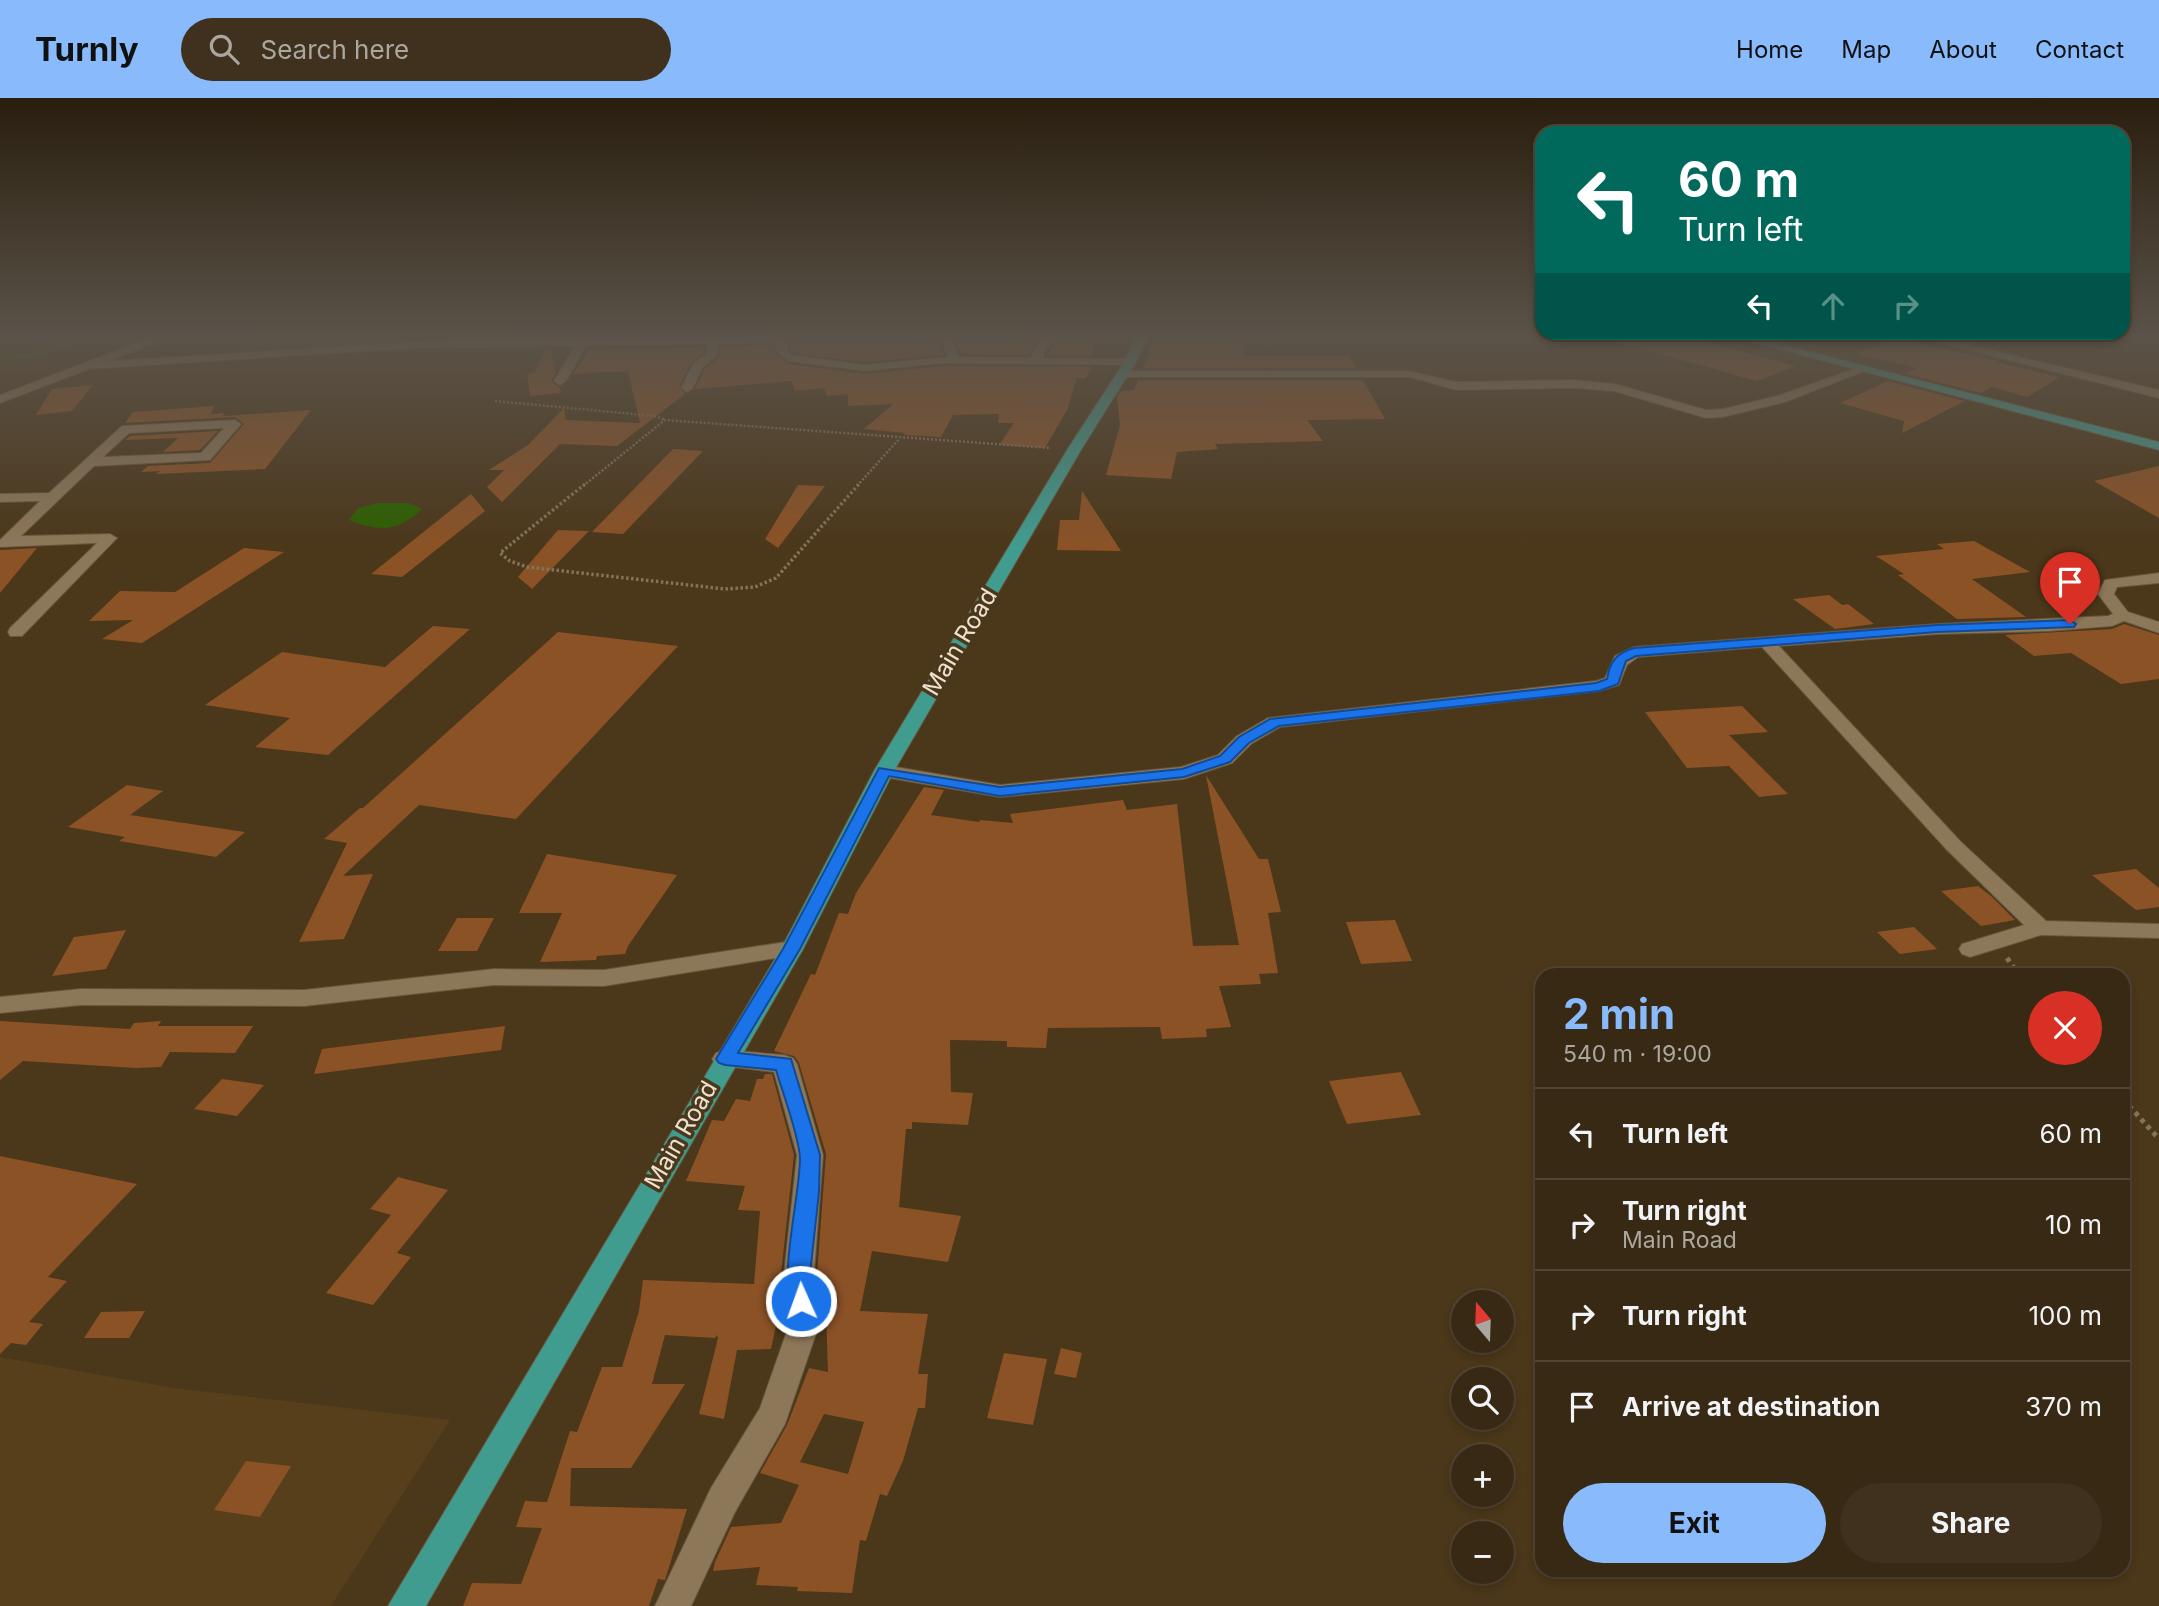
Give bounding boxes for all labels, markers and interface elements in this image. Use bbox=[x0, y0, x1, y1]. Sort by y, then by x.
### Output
search box bbox=[181, 18, 671, 81]
text: Turnly bbox=[35, 29, 139, 69]
icon: search bbox=[205, 30, 243, 68]
text: Search here bbox=[261, 34, 409, 65]
text: Home bbox=[1736, 35, 1803, 64]
text: Map bbox=[1841, 35, 1891, 64]
text: About bbox=[1929, 35, 1997, 64]
text: Contact bbox=[2035, 35, 2124, 64]
text: 60 m bbox=[1678, 150, 1799, 209]
icon: left bbox=[1563, 154, 1654, 245]
text: Turn left bbox=[1678, 210, 1803, 249]
icon: left bbox=[1741, 287, 1779, 325]
icon: ahead bbox=[1814, 287, 1852, 325]
icon: right bbox=[1887, 287, 1925, 325]
pin bbox=[2040, 552, 2100, 624]
icon: arrive bbox=[2051, 563, 2089, 601]
street label: Main Road bbox=[916, 583, 1003, 701]
text: 2 min bbox=[1563, 988, 1675, 1039]
button: close bbox=[2028, 991, 2102, 1065]
text: 540 m · 19:00 bbox=[1563, 1040, 1712, 1068]
street label: Main Road bbox=[638, 1076, 723, 1194]
icon: left bbox=[1563, 1115, 1601, 1153]
text: Turn left bbox=[1622, 1118, 1728, 1149]
text: 60 m bbox=[2039, 1118, 2102, 1149]
text: Turn right bbox=[1622, 1195, 1747, 1226]
icon: right bbox=[1563, 1206, 1601, 1244]
text: 10 m bbox=[2045, 1209, 2102, 1240]
text: Main Road bbox=[1622, 1226, 1737, 1254]
position arrow bbox=[764, 1264, 838, 1338]
north arrow bbox=[1451, 1290, 1514, 1353]
map controls bbox=[1451, 1290, 1514, 1584]
icon: right bbox=[1563, 1297, 1601, 1335]
text: Turn right bbox=[1622, 1300, 1747, 1331]
text: 100 m bbox=[2029, 1300, 2102, 1331]
button: search bbox=[1451, 1367, 1514, 1430]
icon: arrive bbox=[1563, 1388, 1601, 1426]
text: Arrive at destination bbox=[1622, 1391, 1881, 1422]
text: 370 m bbox=[2025, 1391, 2102, 1422]
button: + bbox=[1451, 1444, 1514, 1507]
button: Exit bbox=[1563, 1483, 1826, 1563]
button: Share bbox=[1840, 1483, 2102, 1563]
button: − bbox=[1451, 1521, 1514, 1584]

